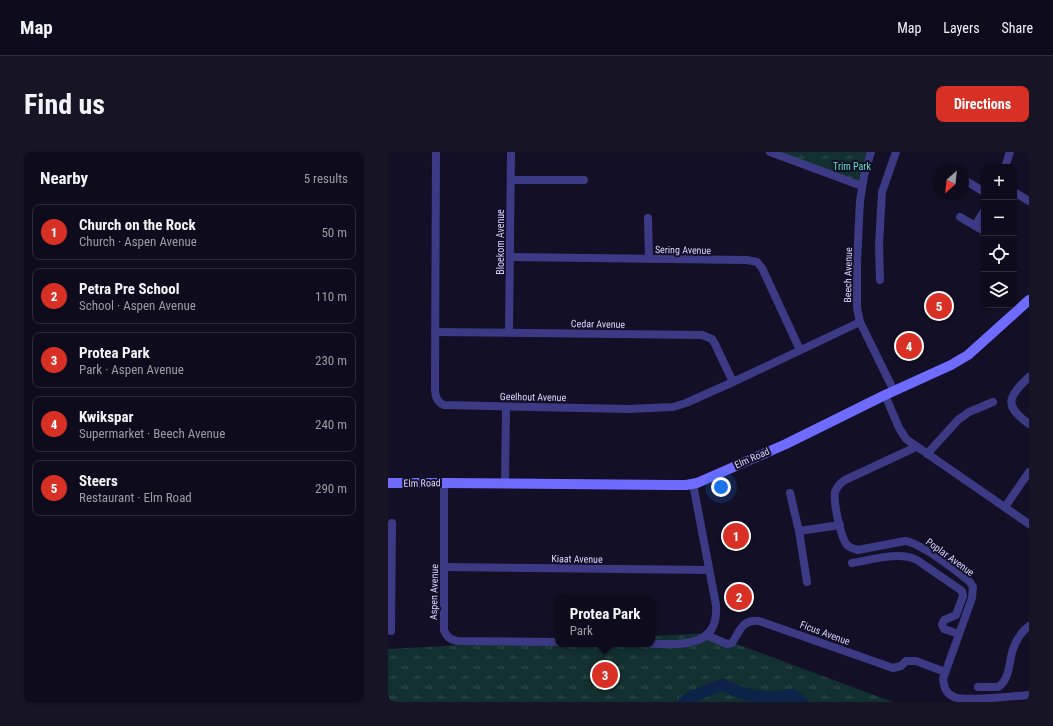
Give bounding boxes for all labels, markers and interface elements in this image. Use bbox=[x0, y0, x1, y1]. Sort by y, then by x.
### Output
text: Map bbox=[20, 16, 53, 39]
text: Map bbox=[897, 20, 921, 36]
text: Layers bbox=[943, 20, 980, 36]
text: Share bbox=[1002, 20, 1033, 36]
button: Directions bbox=[936, 86, 1029, 122]
text: Find us bbox=[24, 88, 105, 121]
park label: Trim Park bbox=[833, 161, 871, 172]
north arrow bbox=[933, 164, 969, 200]
map controls bbox=[981, 164, 1017, 308]
button: + bbox=[981, 164, 1017, 200]
text: Nearby bbox=[40, 168, 88, 188]
text: 5 results bbox=[304, 171, 348, 186]
button: − bbox=[981, 200, 1017, 236]
street label: Bloekom Avenue bbox=[495, 209, 506, 275]
text: Church on the Rock bbox=[79, 216, 196, 234]
text: 1 bbox=[51, 225, 57, 240]
text: 50 m bbox=[321, 225, 347, 240]
text: Church · Aspen Avenue bbox=[79, 234, 197, 249]
button: locate bbox=[981, 236, 1017, 272]
street label: Sering Avenue bbox=[655, 244, 711, 256]
street label: Beech Avenue bbox=[842, 247, 854, 303]
button: layers bbox=[981, 272, 1017, 308]
text: Petra Pre School bbox=[79, 280, 180, 298]
text: 2 bbox=[51, 289, 57, 304]
text: 110 m bbox=[315, 289, 347, 304]
pin: 5 bbox=[926, 291, 952, 321]
text: School · Aspen Avenue bbox=[79, 298, 196, 313]
street label: Cedar Avenue bbox=[571, 318, 626, 330]
pin: 4 bbox=[896, 331, 922, 361]
text: Protea Park bbox=[79, 344, 150, 362]
text: 3 bbox=[51, 353, 57, 368]
text: 230 m bbox=[315, 353, 347, 368]
text: Park · Aspen Avenue bbox=[79, 362, 184, 377]
street label: Geelhout Avenue bbox=[500, 391, 567, 403]
text: Kwikspar bbox=[79, 408, 134, 426]
text: 4 bbox=[51, 417, 57, 432]
text: 240 m bbox=[315, 417, 347, 432]
text: Supermarket · Beech Avenue bbox=[79, 426, 225, 441]
street label: Elm Road bbox=[733, 445, 771, 471]
text: Steers bbox=[79, 472, 118, 490]
street label: Elm Road bbox=[403, 477, 441, 489]
your location bbox=[711, 477, 731, 497]
text: 5 bbox=[51, 481, 57, 496]
text: 290 m bbox=[315, 481, 347, 496]
text: Restaurant · Elm Road bbox=[79, 490, 192, 505]
pin: 1 bbox=[723, 521, 749, 551]
street label: Poplar Avenue bbox=[924, 536, 976, 578]
street label: Kiaat Avenue bbox=[551, 553, 603, 565]
street label: Aspen Avenue bbox=[428, 564, 440, 620]
pin: 2 bbox=[726, 582, 752, 612]
popup bbox=[555, 595, 655, 647]
text: Protea Park bbox=[570, 605, 640, 623]
street label: Ficus Avenue bbox=[799, 619, 852, 647]
text: Park bbox=[570, 623, 593, 638]
pin: 3 bbox=[592, 660, 618, 690]

